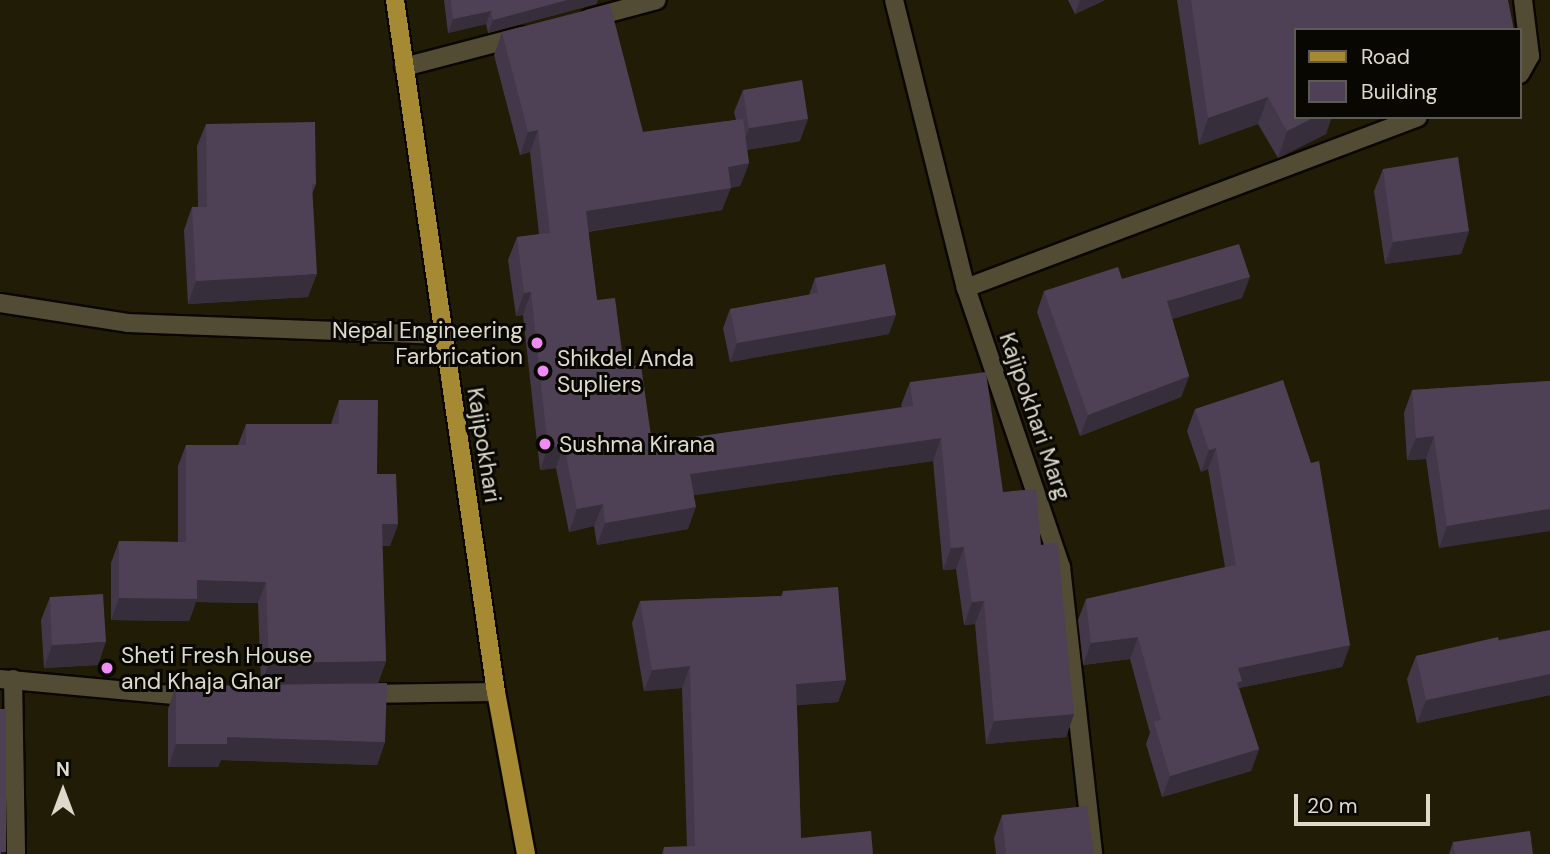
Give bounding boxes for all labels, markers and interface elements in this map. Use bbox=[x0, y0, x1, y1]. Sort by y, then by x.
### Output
legend bbox=[1294, 28, 1522, 119]
text: Road bbox=[1361, 43, 1410, 71]
text: Building bbox=[1361, 78, 1437, 106]
place label: Nepal Engineering Farbrication bbox=[332, 316, 523, 370]
street label: Kajipokhari Marg bbox=[993, 329, 1077, 503]
marker: Nepal Engineering Farbrication bbox=[529, 335, 545, 351]
place label: Shikdel Anda Supliers bbox=[557, 344, 694, 398]
marker: Shikdel Anda Supliers bbox=[535, 363, 551, 379]
street label: Kajipokhari bbox=[461, 386, 507, 504]
place label: Sushma Kirana bbox=[559, 430, 715, 458]
marker: Sushma Kirana bbox=[537, 436, 553, 452]
place label: Sheti Fresh House and Khaja Ghar bbox=[121, 641, 312, 695]
marker: Sheti Fresh House and Khaja Ghar bbox=[99, 660, 115, 676]
north arrow bbox=[28, 756, 98, 826]
text: N bbox=[56, 757, 70, 782]
scale bar bbox=[1298, 780, 1434, 824]
text: 20 m bbox=[1307, 792, 1358, 820]

